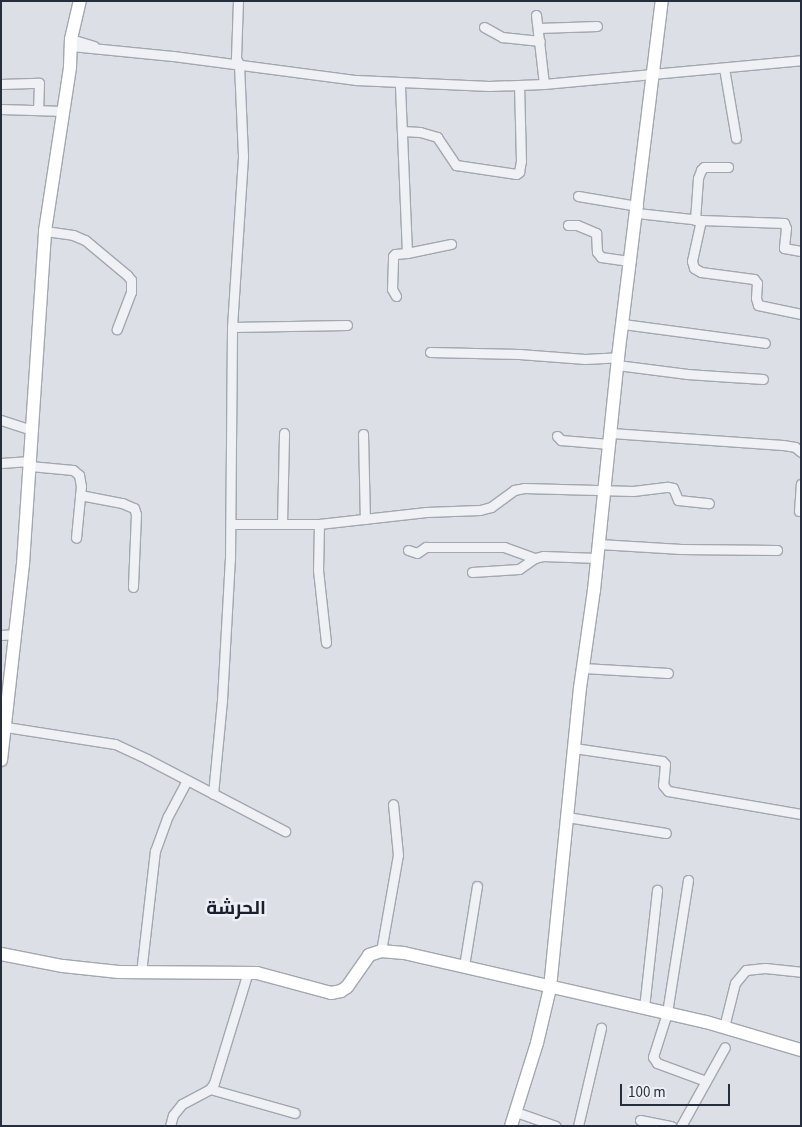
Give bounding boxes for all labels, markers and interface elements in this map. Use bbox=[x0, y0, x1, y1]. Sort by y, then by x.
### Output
district label: الحرشة bbox=[206, 898, 266, 920]
scale bar bbox=[622, 1074, 732, 1106]
text: 100 m bbox=[628, 1082, 666, 1103]

